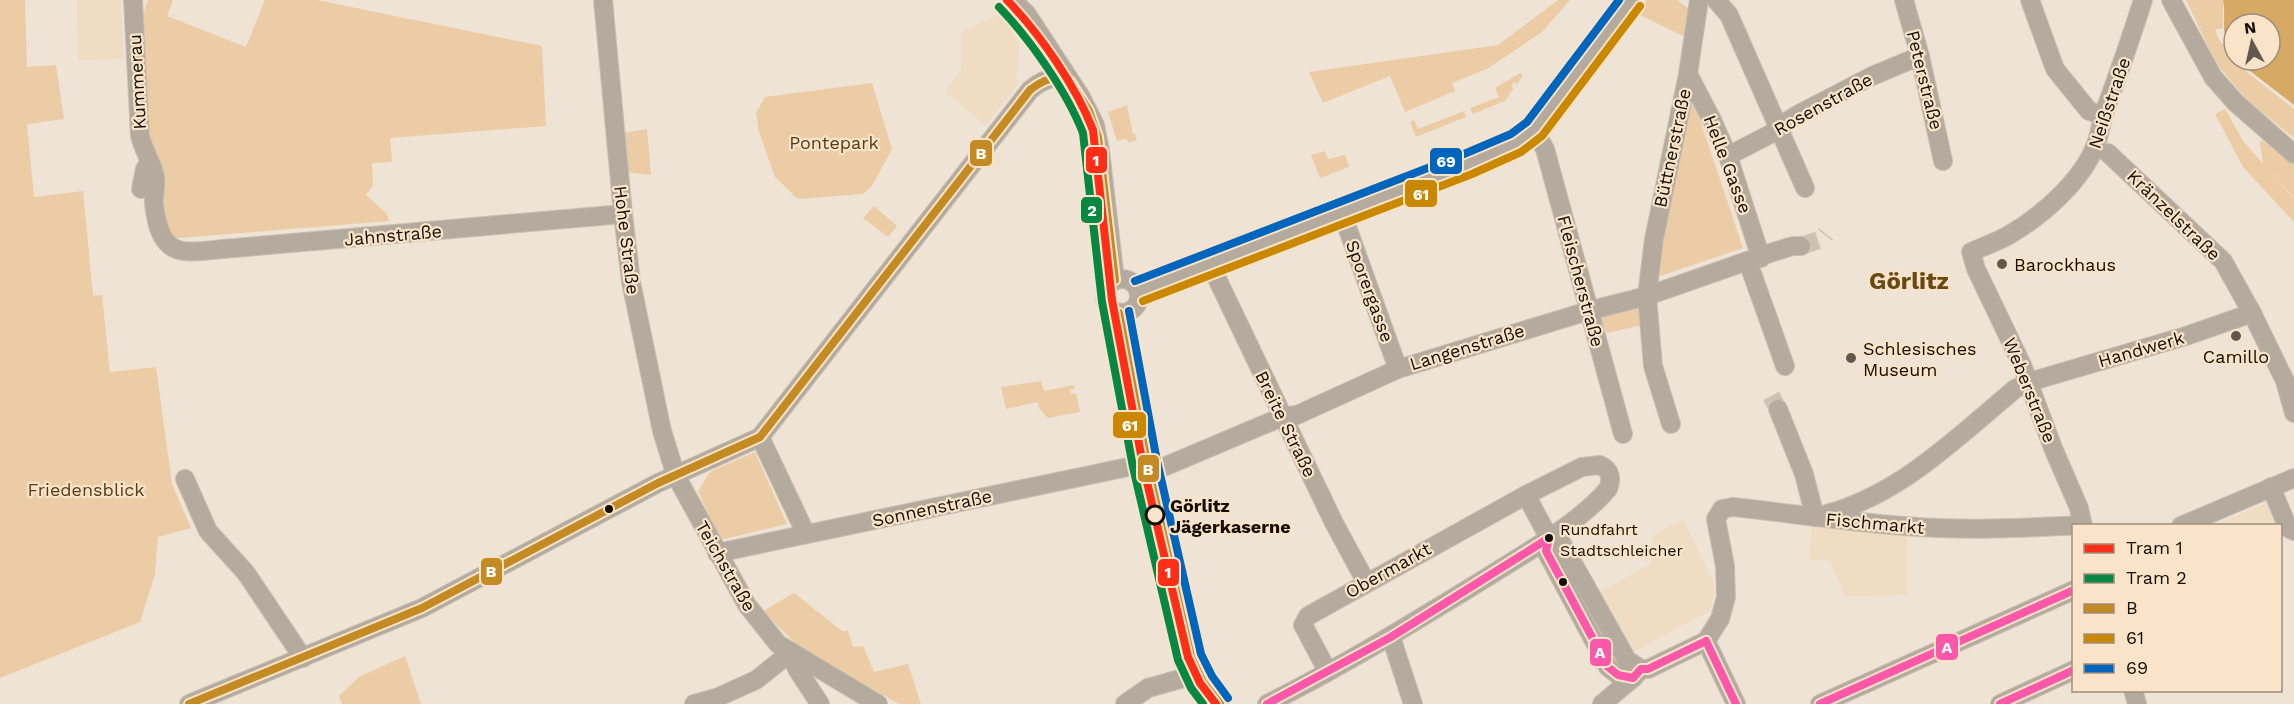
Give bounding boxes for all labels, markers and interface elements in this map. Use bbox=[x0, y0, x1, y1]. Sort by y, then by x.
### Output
north arrow bbox=[2222, 12, 2282, 72]
text: N bbox=[2243, 17, 2257, 38]
street label: Peterstraße bbox=[1903, 28, 1947, 132]
street label: Kummerau bbox=[124, 34, 150, 130]
street label: Neißstraße bbox=[2084, 55, 2134, 151]
street label: Rosenstraße bbox=[1770, 68, 1876, 140]
street label: Büttnerstraße bbox=[1649, 87, 1695, 209]
street label: Helle Gasse bbox=[1700, 112, 1756, 216]
park label: Pontepark bbox=[789, 132, 879, 153]
line badge: B bbox=[969, 139, 993, 167]
text: B bbox=[976, 144, 987, 163]
line badge: 1 bbox=[1085, 146, 1108, 174]
line badge: 69 bbox=[1429, 147, 1463, 175]
text: 1 bbox=[1093, 151, 1099, 170]
text: 69 bbox=[1436, 152, 1456, 171]
street label: Kränzelstraße bbox=[2123, 165, 2225, 265]
line badge: 61 bbox=[1404, 179, 1438, 208]
street label: Hohe Straße bbox=[610, 184, 644, 296]
text: 61 bbox=[1413, 185, 1429, 204]
line badge: 2 bbox=[1080, 196, 1103, 224]
text: 2 bbox=[1087, 201, 1097, 220]
street label: Fleischerstraße bbox=[1553, 213, 1609, 349]
street label: Jahnstraße bbox=[343, 220, 443, 250]
street label: Sporergasse bbox=[1342, 237, 1398, 345]
place label: Barockhaus bbox=[2014, 254, 2116, 275]
marker: Barockhaus bbox=[1995, 257, 2009, 271]
district label: Görlitz bbox=[1869, 267, 1949, 295]
street label: Langenstraße bbox=[1407, 320, 1527, 374]
street label: Handwerk bbox=[2096, 327, 2186, 371]
marker: Camillo bbox=[2229, 329, 2243, 343]
street label: Weberstraße bbox=[1999, 334, 2061, 446]
place label: Schlesisches Museum bbox=[1863, 338, 1977, 380]
place label: Camillo bbox=[2203, 346, 2269, 367]
marker: Schlesisches Museum bbox=[1844, 351, 1858, 365]
street label: Breite Straße bbox=[1251, 367, 1321, 481]
line badge: 61 bbox=[1112, 411, 1147, 439]
text: 61 bbox=[1122, 416, 1138, 435]
line badge: B bbox=[1137, 454, 1160, 483]
text: B bbox=[1143, 460, 1154, 479]
park label: Friedensblick bbox=[28, 479, 144, 500]
street label: Sonnenstraße bbox=[870, 485, 994, 531]
place label: Görlitz Jägerkaserne bbox=[1170, 495, 1291, 537]
unlabelled marker bbox=[603, 503, 615, 515]
marker: Görlitz Jägerkaserne bbox=[1145, 505, 1165, 525]
street label: Fischmarkt bbox=[1825, 508, 1926, 538]
street label: Teichstraße bbox=[692, 517, 760, 615]
place label: Rundfahrt Stadtschleicher bbox=[1560, 520, 1684, 560]
legend bbox=[2072, 524, 2282, 692]
marker: Rundfahrt Stadtschleicher bbox=[1543, 532, 1555, 544]
text: Tram 1 bbox=[2126, 537, 2183, 558]
street label: Obermarkt bbox=[1341, 538, 1435, 602]
line badge: B bbox=[480, 557, 503, 586]
line badge: 1 bbox=[1157, 558, 1180, 587]
text: B bbox=[486, 562, 497, 581]
text: 1 bbox=[1165, 563, 1171, 582]
text: Tram 2 bbox=[2126, 567, 2187, 588]
unlabelled marker bbox=[1557, 576, 1569, 588]
text: B bbox=[2126, 597, 2138, 618]
text: 61 bbox=[2126, 627, 2144, 648]
line badge: A bbox=[1935, 633, 1959, 661]
line badge: A bbox=[1589, 638, 1612, 667]
text: A bbox=[1942, 638, 1953, 657]
text: A bbox=[1595, 643, 1606, 662]
text: 69 bbox=[2126, 657, 2148, 678]

